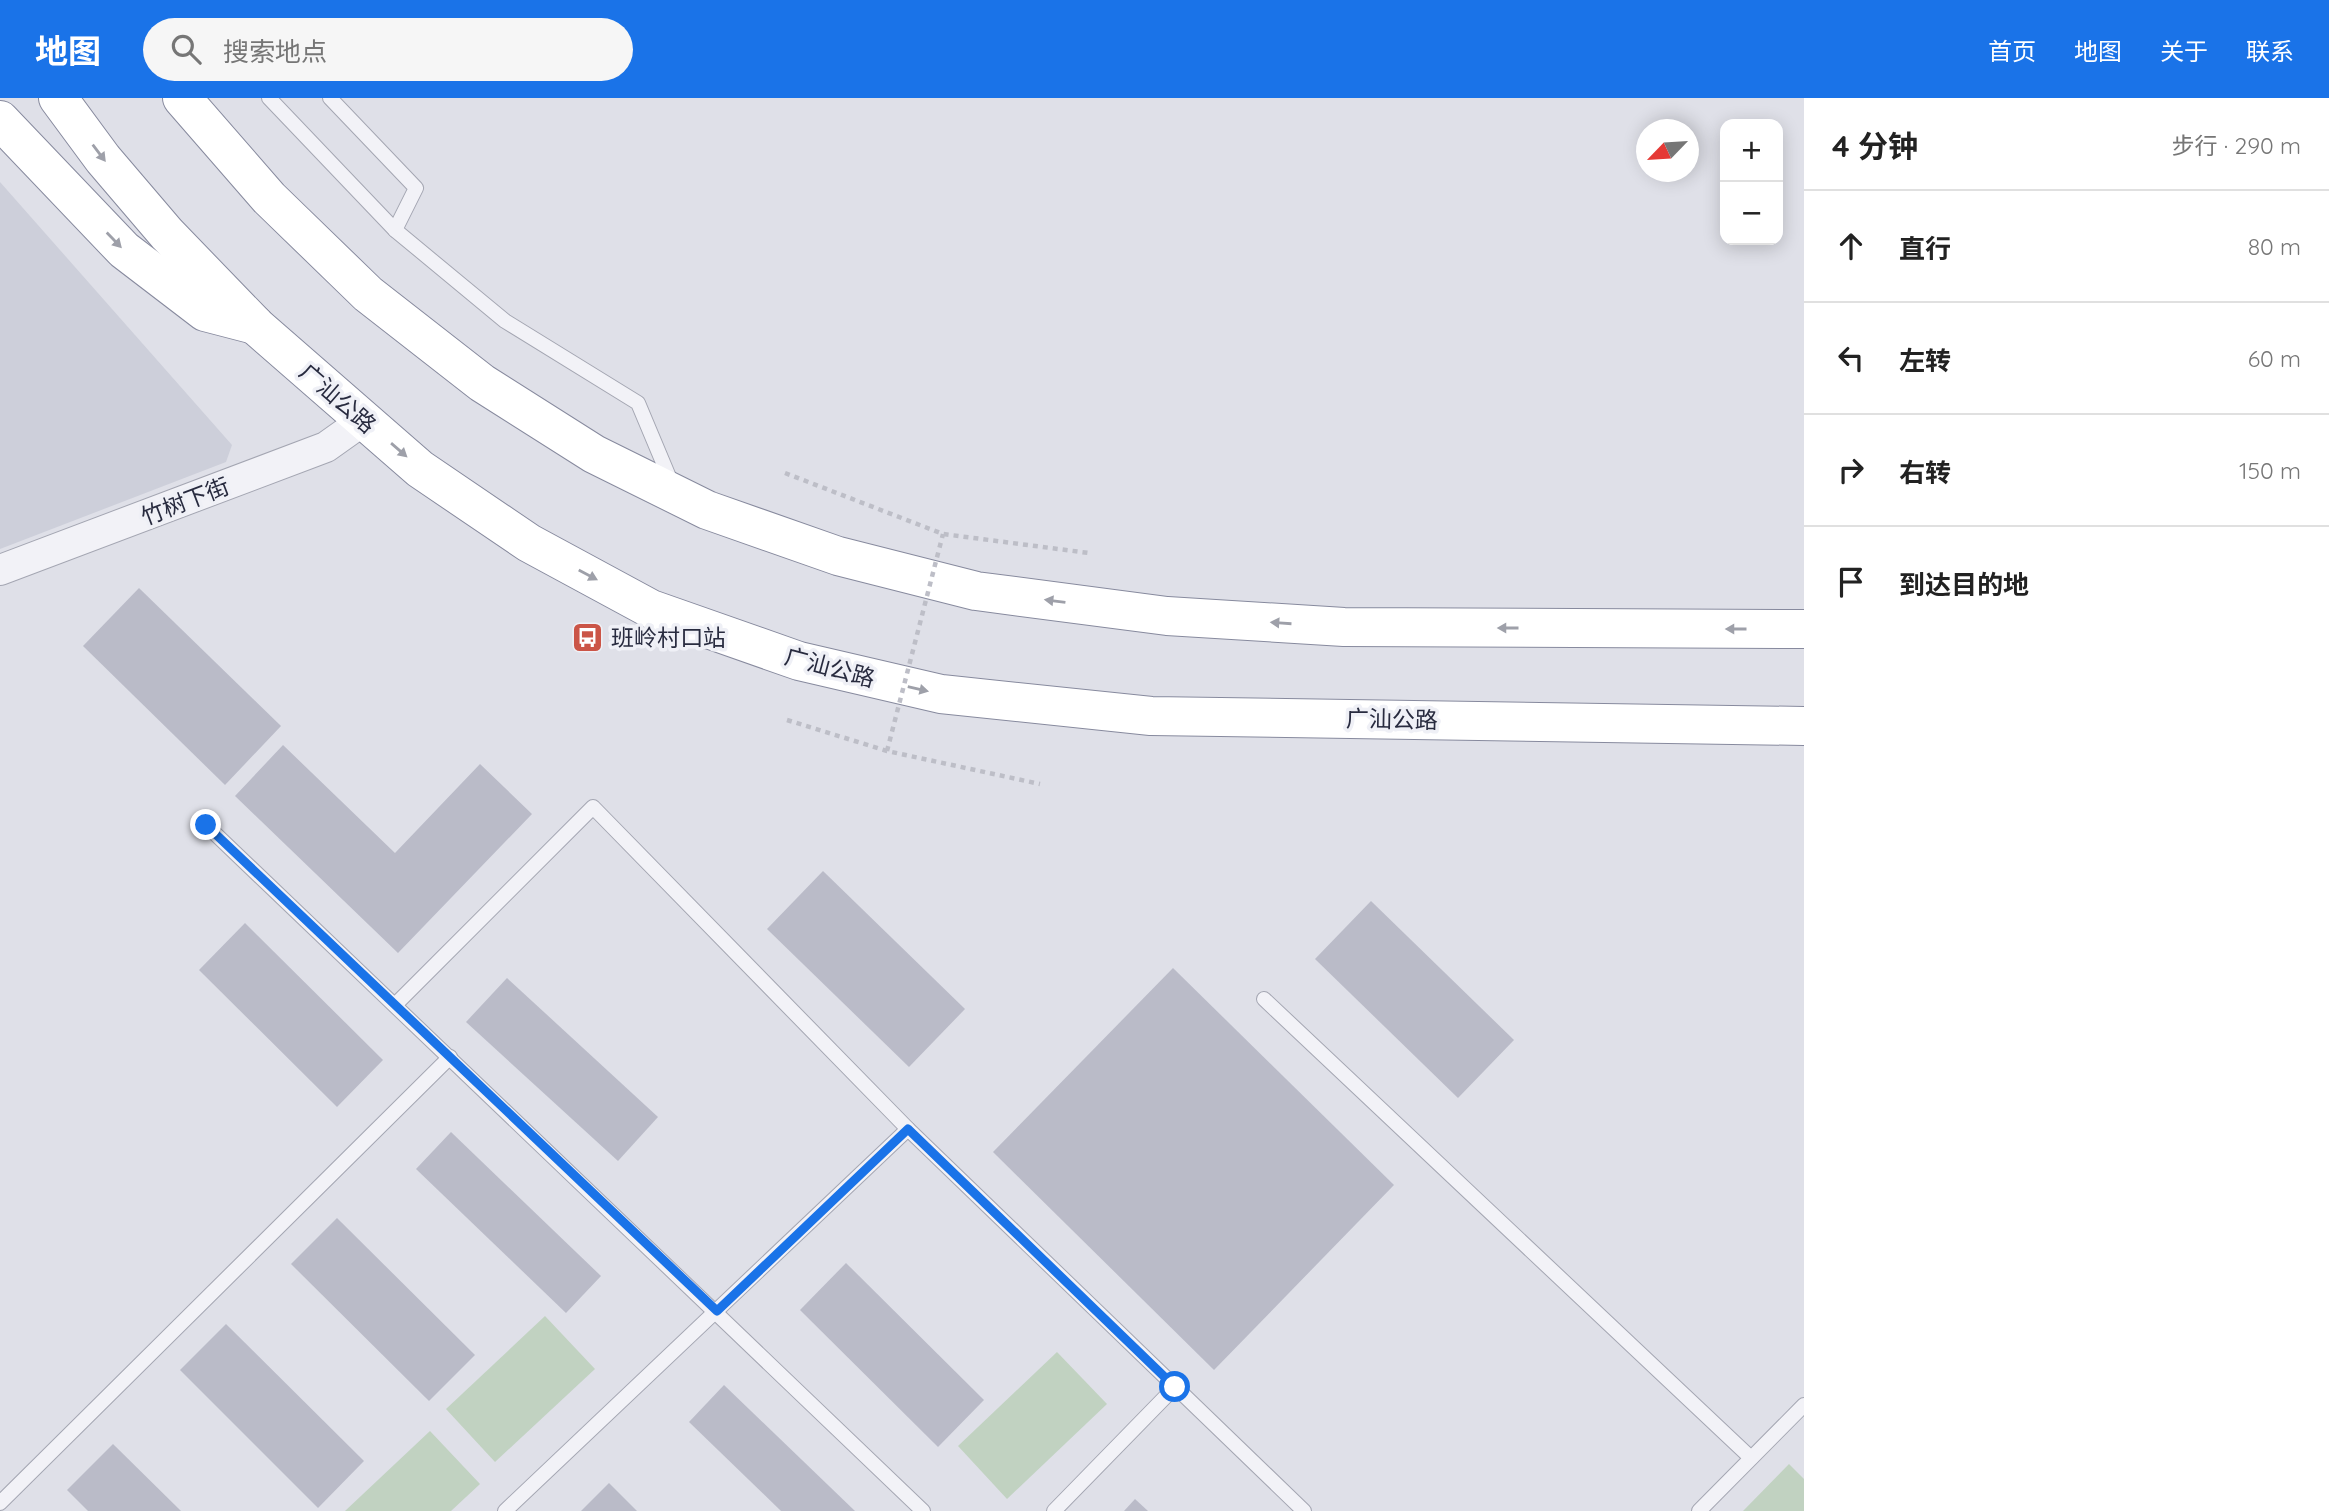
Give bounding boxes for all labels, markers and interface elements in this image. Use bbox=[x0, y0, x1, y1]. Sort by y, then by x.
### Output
search box bbox=[143, 18, 633, 81]
text: 地图 bbox=[35, 30, 101, 71]
icon: search bbox=[167, 30, 205, 68]
text: 搜索地点 bbox=[223, 35, 327, 68]
text: 首页 bbox=[1988, 36, 2036, 66]
text: 地图 bbox=[2074, 36, 2122, 66]
text: 关于 bbox=[2160, 36, 2208, 66]
text: 联系 bbox=[2246, 36, 2294, 66]
north arrow bbox=[1636, 119, 1699, 182]
map controls bbox=[1720, 119, 1783, 245]
button: + bbox=[1720, 119, 1783, 182]
text: 4 分钟 bbox=[1832, 127, 1918, 165]
text: 步行 · 290 m bbox=[2171, 131, 2301, 160]
one-way arrow bbox=[91, 143, 106, 161]
button: − bbox=[1720, 182, 1783, 245]
icon: ahead bbox=[1832, 227, 1870, 265]
one-way arrow bbox=[106, 232, 123, 249]
text: 直行 bbox=[1899, 232, 1951, 265]
text: 80 m bbox=[2248, 232, 2301, 261]
icon: left bbox=[1832, 339, 1870, 377]
text: 左转 bbox=[1899, 344, 1951, 377]
text: 60 m bbox=[2248, 344, 2301, 373]
street label: 广汕公路 bbox=[294, 357, 382, 439]
one-way arrow bbox=[390, 442, 407, 458]
icon: right bbox=[1832, 451, 1870, 489]
text: 右转 bbox=[1899, 456, 1951, 489]
text: 150 m bbox=[2239, 456, 2301, 485]
street label: 竹树下街 bbox=[137, 471, 233, 531]
icon: arrive bbox=[1832, 563, 1870, 601]
text: 到达目的地 bbox=[1899, 568, 2029, 601]
one-way arrow bbox=[579, 569, 598, 581]
one-way arrow bbox=[1043, 596, 1065, 607]
one-way arrow bbox=[1270, 617, 1292, 628]
bus stop icon: 班岭村口站 bbox=[571, 620, 605, 654]
one-way arrow bbox=[1497, 622, 1519, 633]
place label: 班岭村口站 bbox=[611, 623, 726, 652]
one-way arrow bbox=[1725, 623, 1747, 634]
street label: 广汕公路 bbox=[782, 641, 878, 693]
one-way arrow bbox=[907, 684, 929, 695]
street label: 广汕公路 bbox=[1346, 704, 1438, 734]
route end bbox=[190, 809, 221, 840]
route start bbox=[1159, 1371, 1190, 1402]

